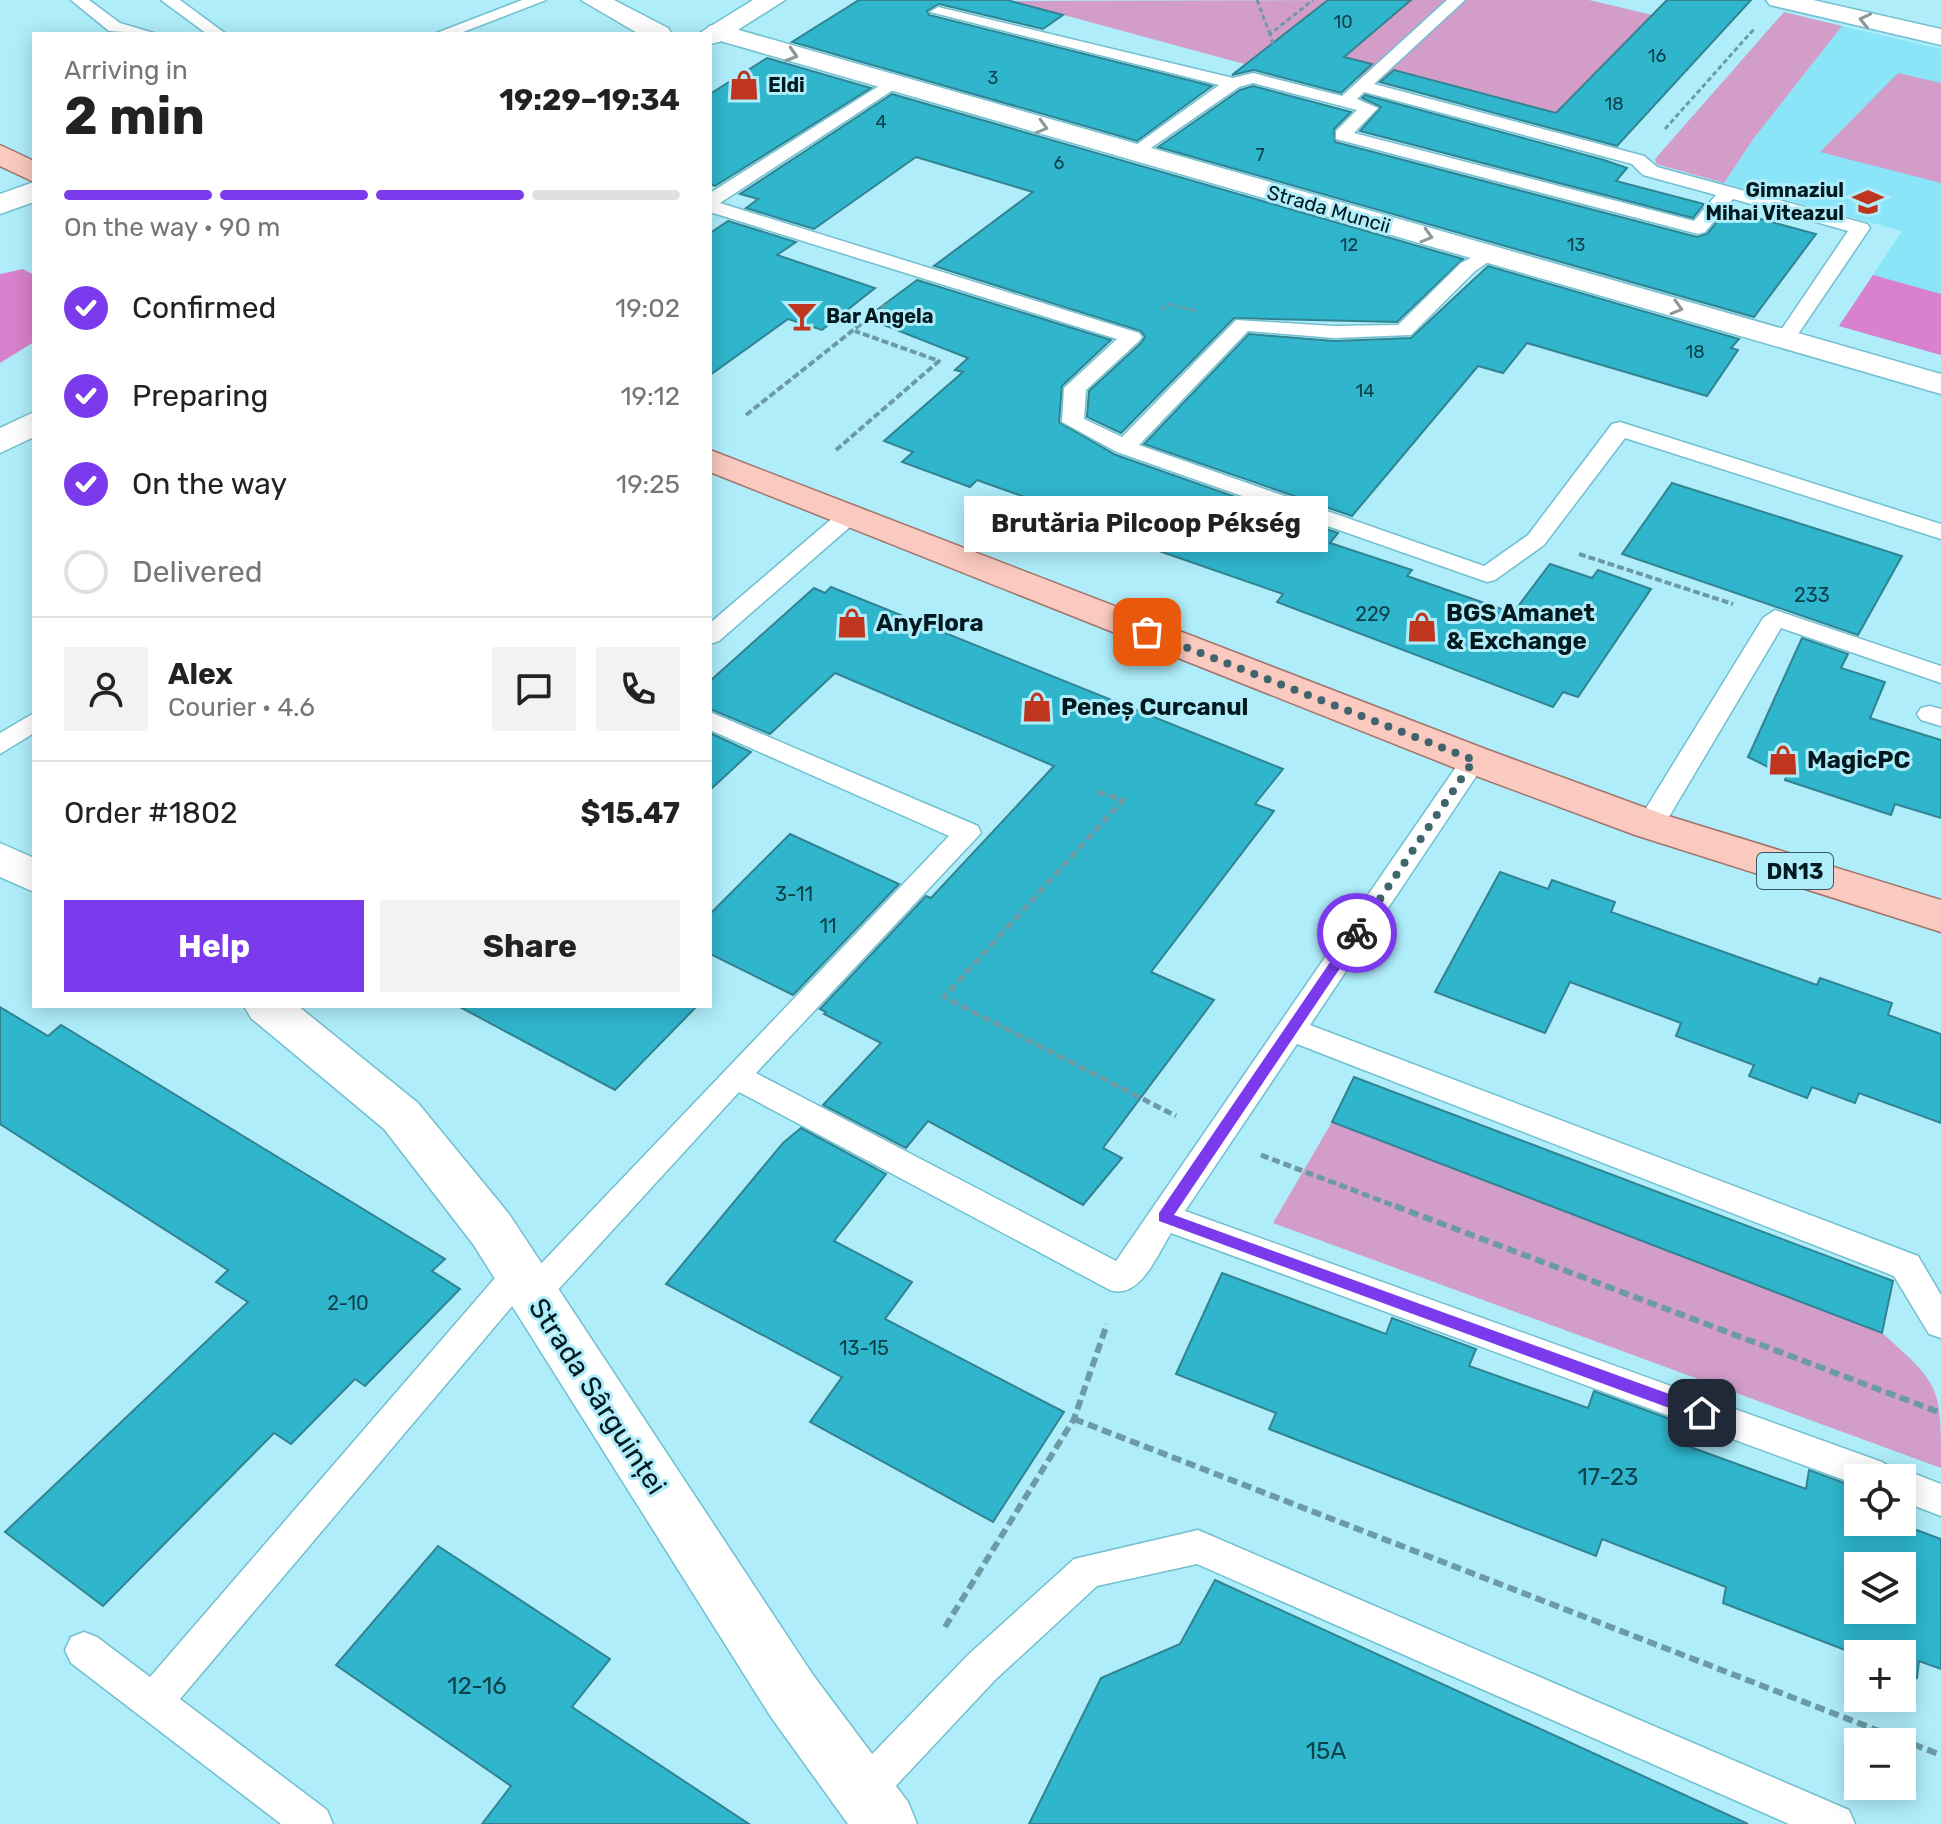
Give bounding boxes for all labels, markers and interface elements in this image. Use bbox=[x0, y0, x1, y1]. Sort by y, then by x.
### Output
house number: 10 bbox=[1333, 11, 1353, 33]
one-way arrow bbox=[1859, 12, 1872, 29]
house number: 16 bbox=[1648, 45, 1666, 67]
one-way arrow bbox=[785, 46, 799, 62]
text: Arriving in bbox=[64, 55, 188, 86]
house number: 3 bbox=[988, 67, 998, 89]
shop icon: Eldi bbox=[727, 68, 761, 102]
place label: Eldi bbox=[768, 73, 805, 97]
text: 19:29–19:34 bbox=[499, 82, 680, 118]
text: 2 min bbox=[64, 85, 205, 147]
house number: 18 bbox=[1604, 93, 1624, 115]
house number: 4 bbox=[875, 111, 887, 133]
one-way arrow bbox=[1035, 118, 1048, 134]
house number: 7 bbox=[1255, 144, 1265, 166]
house number: 6 bbox=[1054, 152, 1065, 174]
place label: Gimnaziul Mihai Viteazul bbox=[1705, 178, 1844, 225]
street label: Strada Muncii bbox=[1264, 180, 1394, 238]
school or university icon: Gimnaziul Mihai Viteazul bbox=[1851, 185, 1885, 219]
text: On the way · 90 m bbox=[64, 212, 280, 243]
one-way arrow bbox=[1419, 227, 1433, 243]
house number: 12 bbox=[1340, 234, 1358, 256]
house number: 13 bbox=[1567, 234, 1585, 256]
icon: check bbox=[64, 286, 108, 330]
text: Confirmed bbox=[132, 290, 276, 326]
text: 19:02 bbox=[615, 293, 680, 324]
bar icon: Bar Angela bbox=[785, 299, 819, 333]
one-way arrow bbox=[1669, 299, 1683, 315]
place label: Bar Angela bbox=[826, 304, 934, 328]
house number: 18 bbox=[1685, 341, 1705, 363]
icon: check bbox=[64, 374, 108, 418]
text: Preparing bbox=[132, 378, 268, 414]
house number: 14 bbox=[1356, 380, 1374, 402]
text: 19:12 bbox=[620, 381, 680, 412]
icon: check bbox=[64, 462, 108, 506]
text: On the way bbox=[132, 466, 287, 502]
text: 19:25 bbox=[616, 469, 680, 500]
callout: Brutăria Pilcoop Pékség bbox=[965, 496, 1329, 552]
text: Brutăria Pilcoop Pékség bbox=[991, 508, 1301, 539]
text: Delivered bbox=[132, 554, 263, 590]
house number: 233 bbox=[1794, 583, 1830, 607]
pin bbox=[1113, 598, 1181, 666]
place label: BGS Amanet & Exchange bbox=[1446, 599, 1595, 655]
house number: 229 bbox=[1355, 602, 1391, 626]
shop icon: AnyFlora bbox=[835, 606, 869, 640]
place label: AnyFlora bbox=[876, 609, 984, 637]
icon: bag bbox=[1125, 610, 1169, 654]
shop icon: BGS Amanet & Exchange bbox=[1405, 610, 1439, 644]
button: person bbox=[64, 647, 148, 731]
button: chat bbox=[492, 647, 576, 731]
button: phone bbox=[596, 647, 680, 731]
text: Alex bbox=[168, 656, 233, 692]
shop icon: Peneș Curcanul bbox=[1020, 690, 1054, 724]
text: Courier · 4.6 bbox=[168, 692, 315, 723]
place label: Peneș Curcanul bbox=[1061, 693, 1248, 721]
shop icon: MagicPC bbox=[1766, 743, 1800, 777]
place label: MagicPC bbox=[1807, 746, 1910, 774]
text: Order #1802 bbox=[64, 795, 238, 831]
text: $15.47 bbox=[581, 795, 680, 831]
road number: DN13 bbox=[1757, 853, 1833, 889]
house number: 3-11 bbox=[775, 882, 813, 906]
courier bbox=[1317, 893, 1397, 973]
button: Help bbox=[64, 900, 364, 992]
button: Share bbox=[380, 900, 680, 992]
icon: bike bbox=[1335, 911, 1379, 955]
house number: 11 bbox=[819, 914, 837, 938]
house number: 2-10 bbox=[327, 1291, 369, 1315]
street label: Strada Sârguinței bbox=[522, 1292, 673, 1500]
house number: 13-15 bbox=[839, 1336, 889, 1360]
pin bbox=[1668, 1379, 1736, 1447]
icon: home bbox=[1680, 1391, 1724, 1435]
house number: 17-23 bbox=[1578, 1463, 1638, 1491]
map controls bbox=[1844, 1464, 1916, 1800]
button: locate bbox=[1844, 1464, 1916, 1536]
button: layers bbox=[1844, 1552, 1916, 1624]
button: + bbox=[1844, 1640, 1916, 1712]
house number: 12-16 bbox=[447, 1672, 507, 1700]
button: − bbox=[1844, 1728, 1916, 1800]
house number: 15A bbox=[1306, 1737, 1346, 1765]

